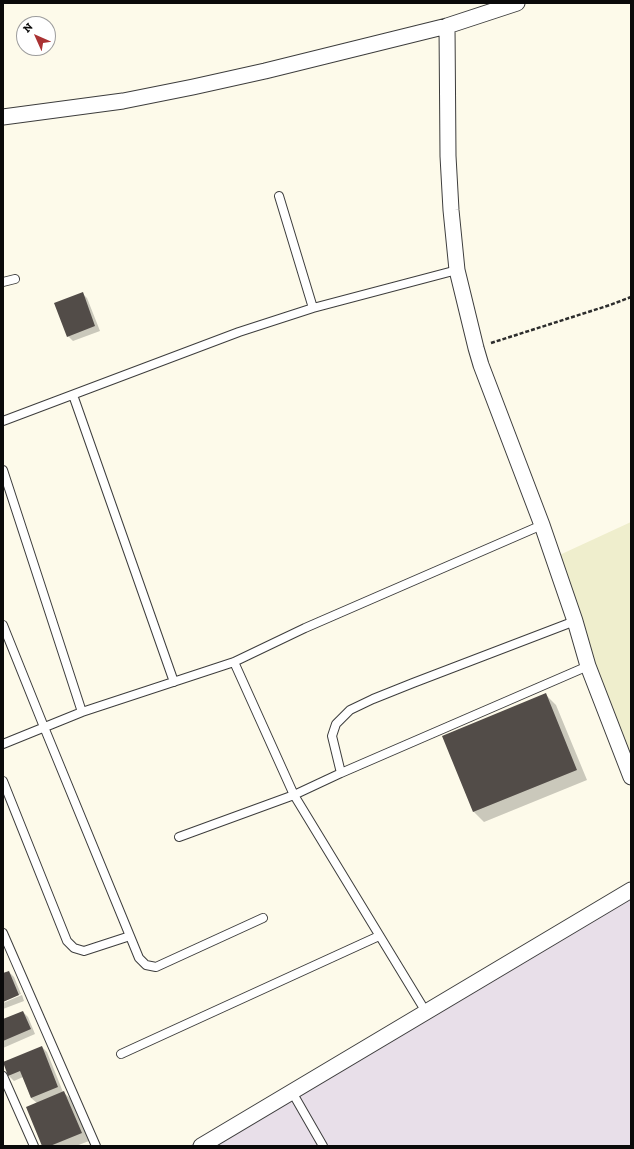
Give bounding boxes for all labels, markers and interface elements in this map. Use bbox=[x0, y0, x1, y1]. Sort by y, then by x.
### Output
north arrow bbox=[16, 16, 56, 56]
text: N bbox=[20, 20, 35, 35]

